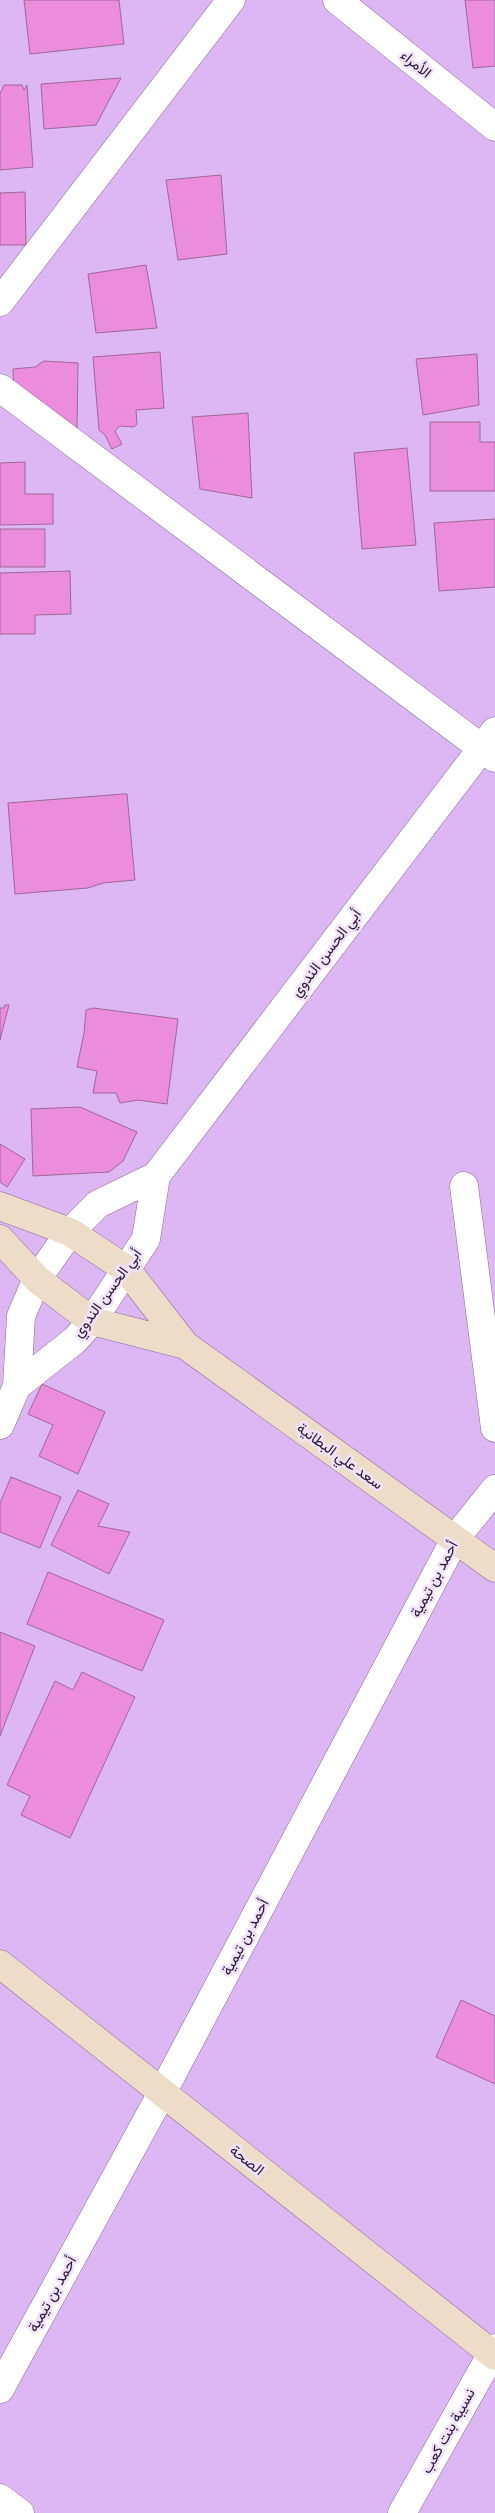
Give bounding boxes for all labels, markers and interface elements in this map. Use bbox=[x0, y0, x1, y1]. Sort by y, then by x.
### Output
street label: الأمراء bbox=[397, 46, 435, 82]
street label: أبي الحسن الندوي bbox=[287, 905, 368, 1003]
street label: أبي الحسن الندوي bbox=[69, 1245, 149, 1343]
street label: سعد علي البطانية bbox=[291, 1419, 387, 1497]
street label: أحمد بن تيمية bbox=[406, 1537, 463, 1621]
street label: أحمد بن تيمية bbox=[217, 1895, 274, 1979]
street label: الصحة bbox=[226, 2141, 268, 2179]
street label: أحمد بن تيمية bbox=[24, 2253, 81, 2336]
street label: نسيبة بنت كعب bbox=[417, 2385, 479, 2477]

